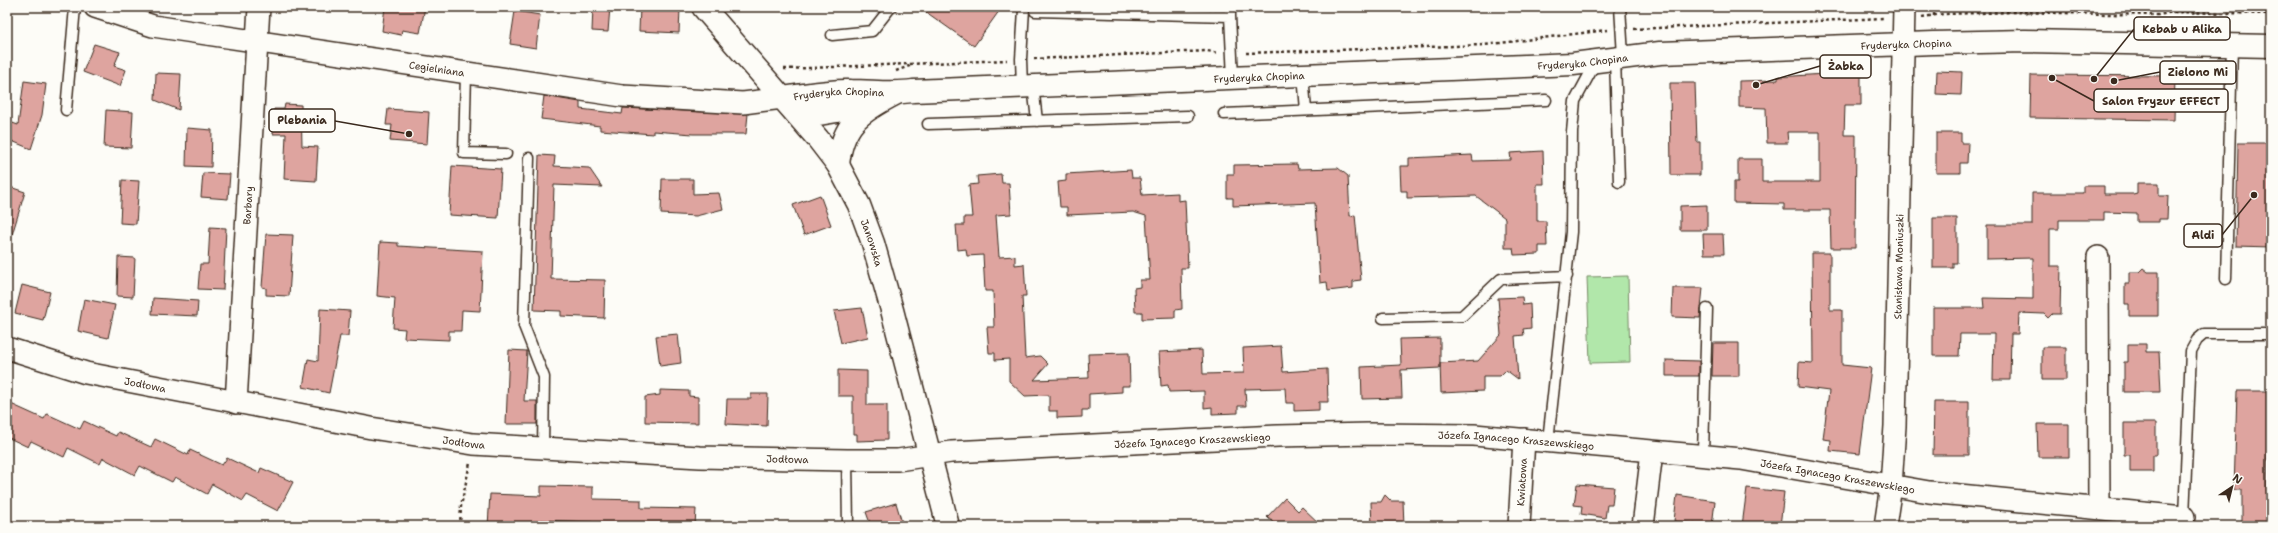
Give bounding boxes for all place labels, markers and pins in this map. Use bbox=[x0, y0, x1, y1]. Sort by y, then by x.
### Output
callout: Kebab u Alika bbox=[2134, 17, 2230, 40]
callout: Żabka bbox=[1820, 55, 1871, 78]
callout: Zielono Mi bbox=[2160, 61, 2236, 84]
callout: Salon Fryzur EFFECT bbox=[2094, 89, 2228, 112]
callout: Plebania bbox=[269, 109, 335, 132]
callout: Aldi bbox=[2184, 224, 2222, 247]

